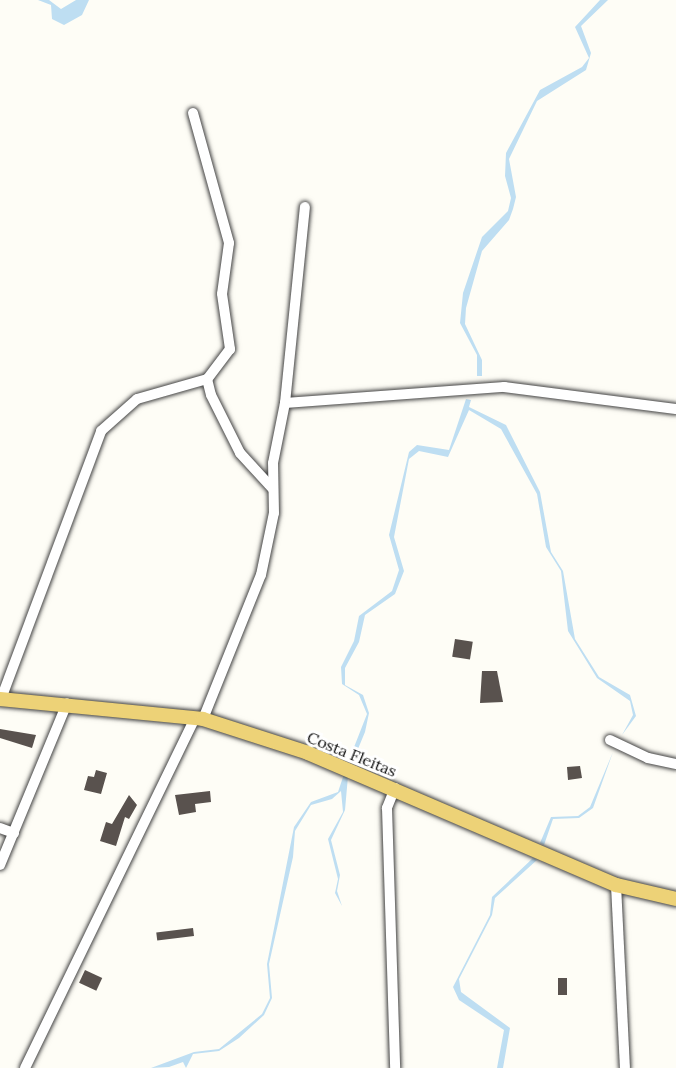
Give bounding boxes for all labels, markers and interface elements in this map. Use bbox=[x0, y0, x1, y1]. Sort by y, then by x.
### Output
street label: Costa Fleitas bbox=[304, 727, 400, 781]

